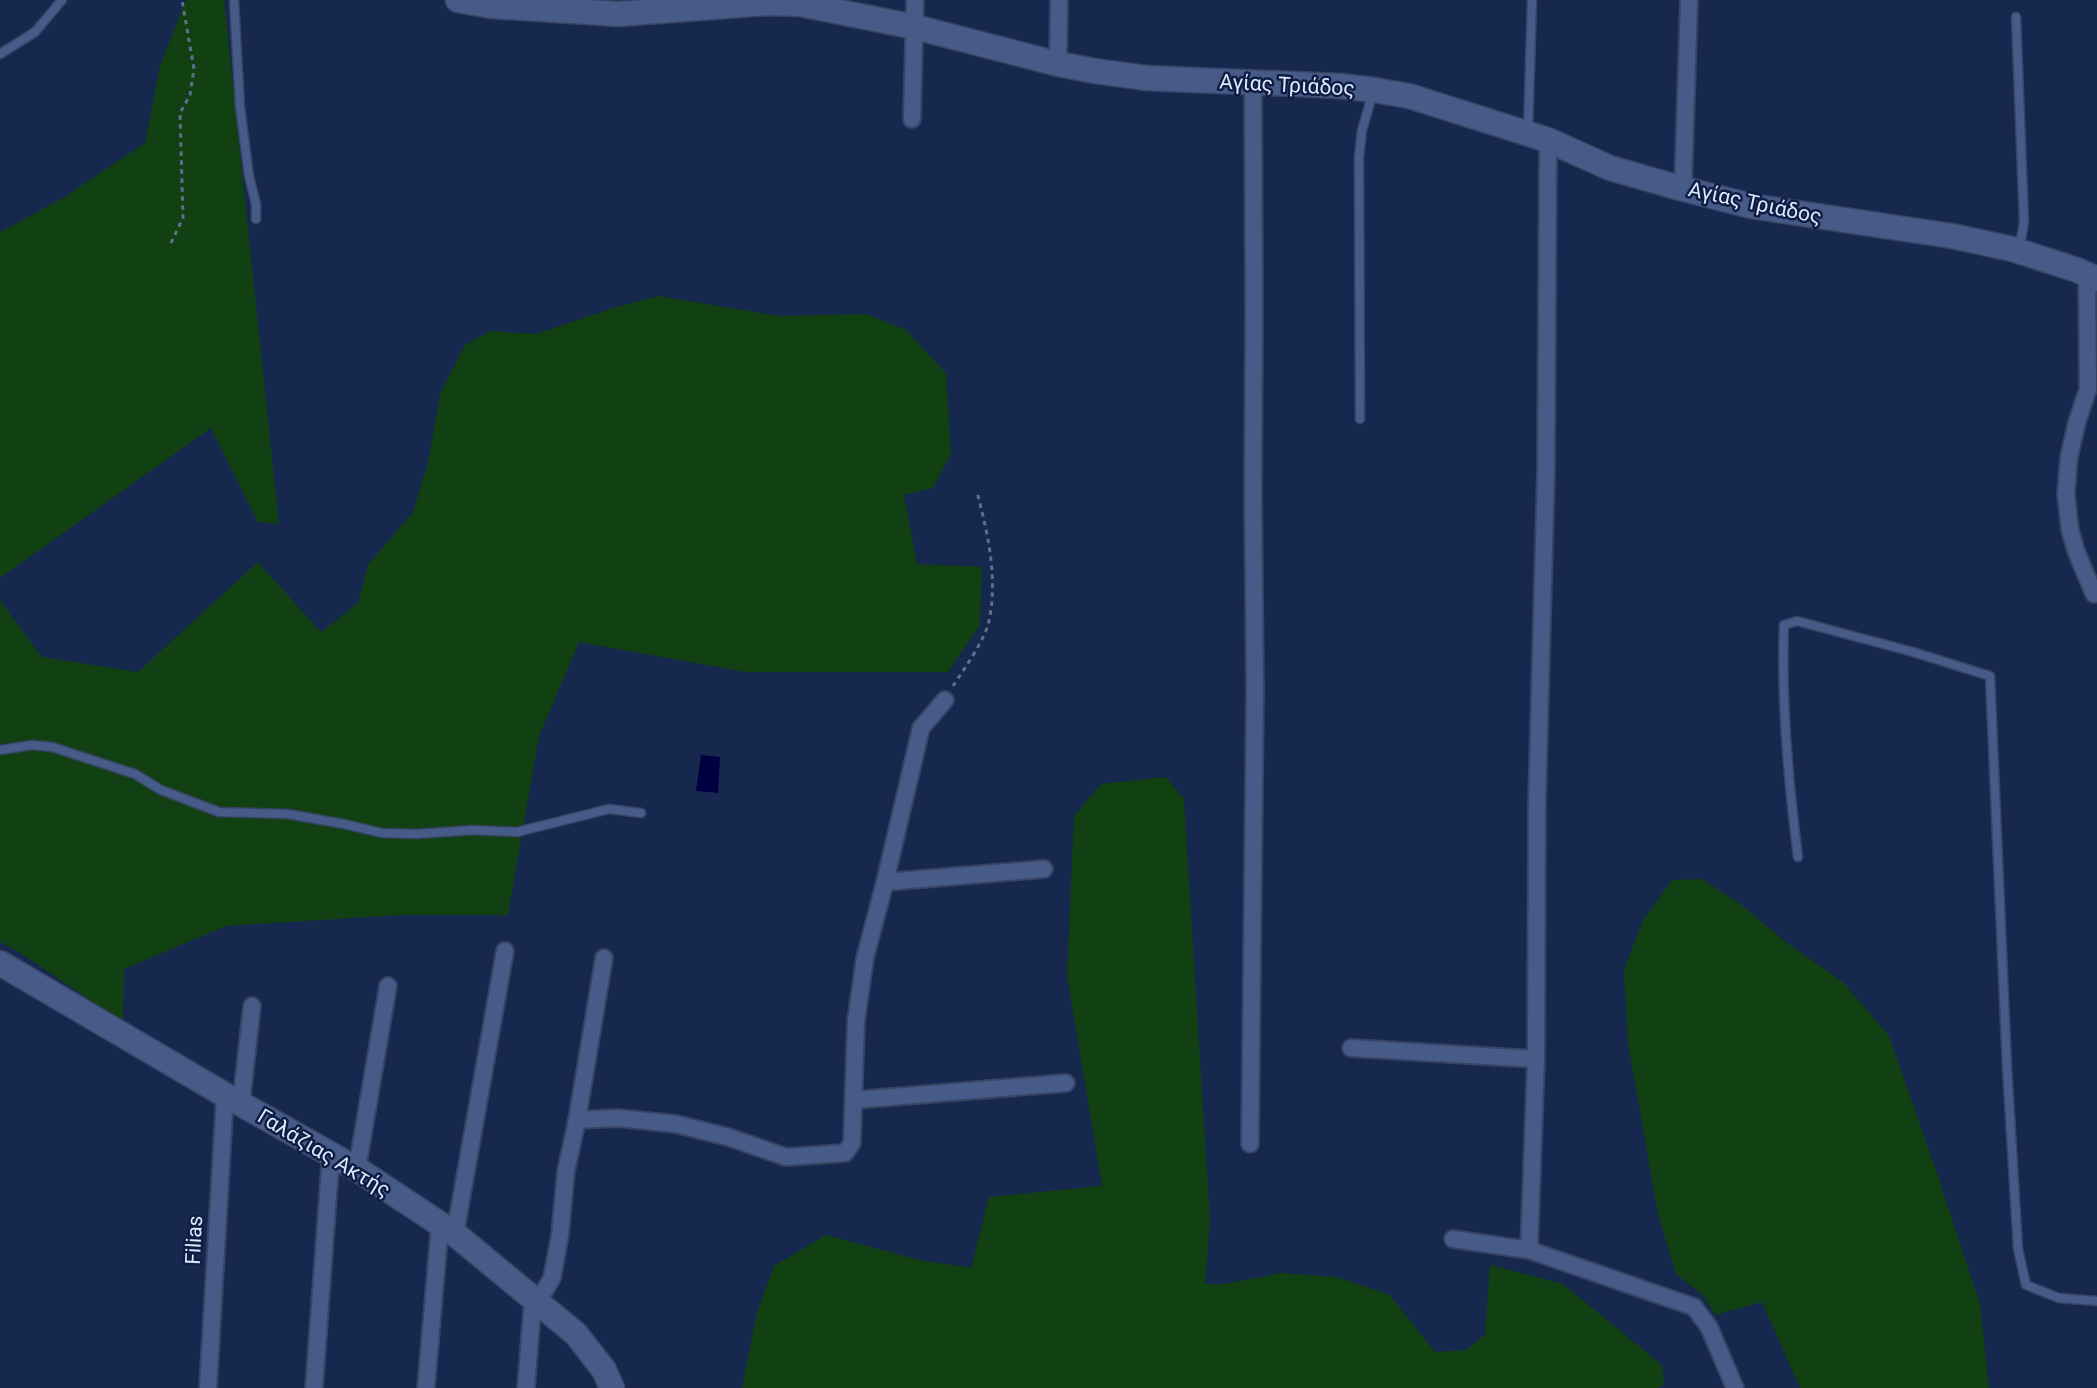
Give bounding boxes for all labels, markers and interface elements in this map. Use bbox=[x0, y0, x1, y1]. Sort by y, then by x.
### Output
street label: Αγίας Τριάδος bbox=[1219, 69, 1355, 101]
street label: Αγίας Τριάδος bbox=[1686, 177, 1824, 229]
street label: Γαλάζιας Ακτής bbox=[253, 1104, 395, 1202]
street label: Filias bbox=[181, 1215, 207, 1265]

